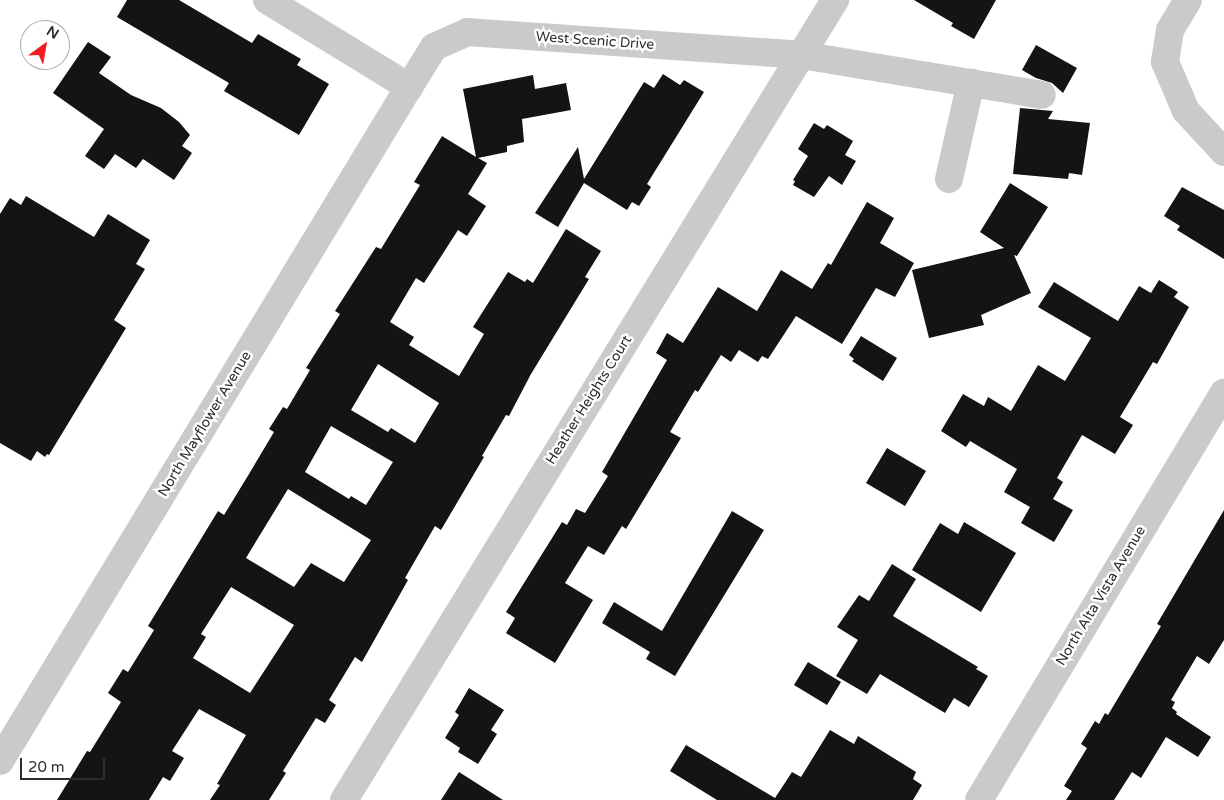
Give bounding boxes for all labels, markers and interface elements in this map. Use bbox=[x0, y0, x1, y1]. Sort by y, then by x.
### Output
north arrow bbox=[20, 20, 70, 70]
text: N bbox=[43, 23, 62, 43]
street label: West Scenic Drive bbox=[535, 28, 655, 54]
street label: Heather Heights Court bbox=[542, 332, 636, 468]
street label: North Mayflower Avenue bbox=[155, 348, 255, 500]
street label: North Alta Vista Avenue bbox=[1053, 523, 1149, 669]
scale bar bbox=[22, 748, 108, 780]
text: 20 m bbox=[28, 758, 65, 776]

